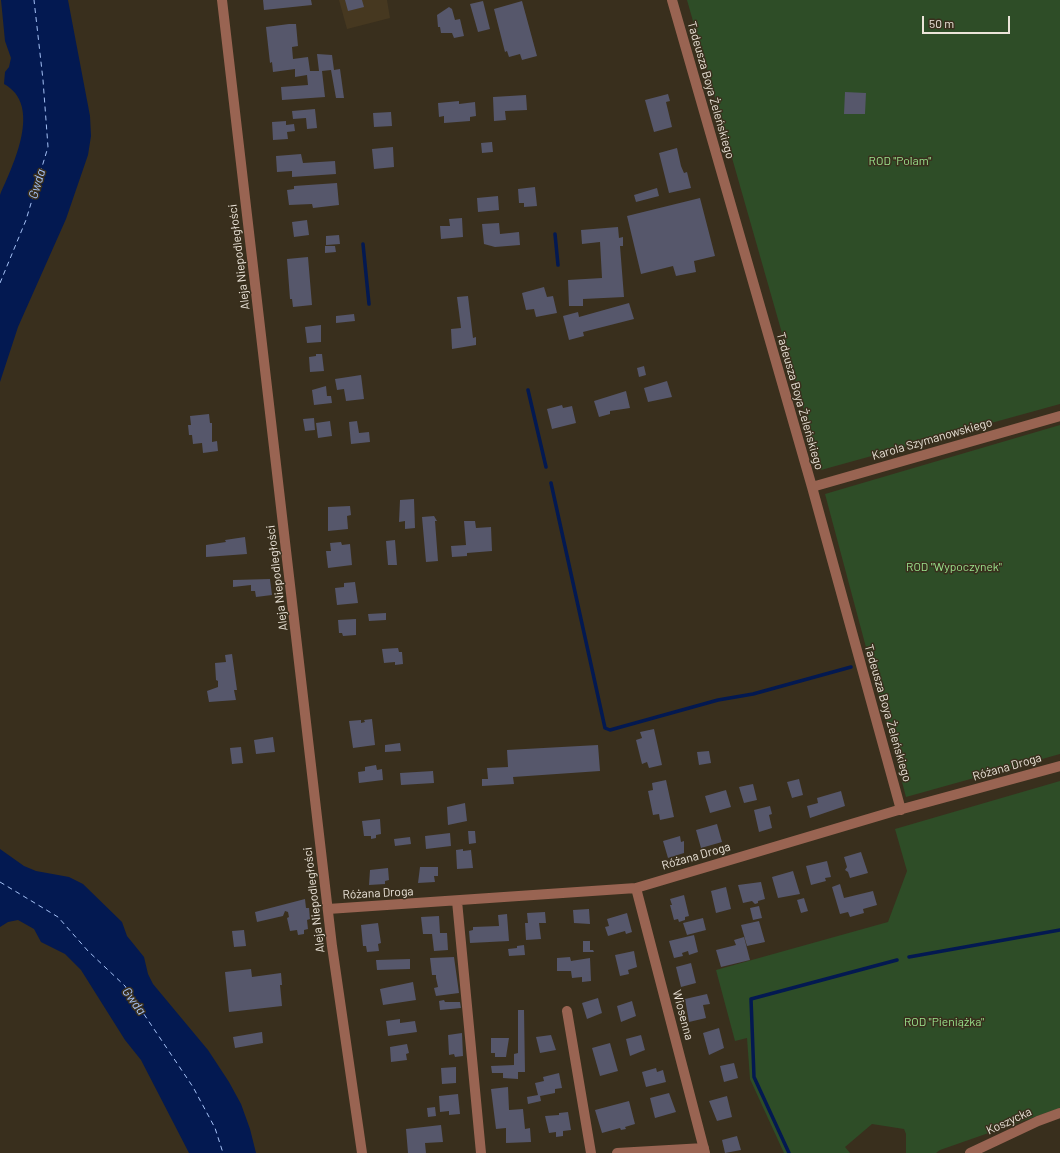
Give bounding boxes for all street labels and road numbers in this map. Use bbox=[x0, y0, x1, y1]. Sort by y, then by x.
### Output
street label: Tadeusza Boya Żeleńskiego bbox=[684, 20, 738, 160]
street label: Aleja Niepodległości bbox=[225, 203, 253, 311]
street label: Tadeusza Boya Żeleńskiego bbox=[773, 331, 827, 471]
street label: Karola Szymanowskiego bbox=[870, 415, 994, 463]
street label: Aleja Niepodległości bbox=[263, 524, 291, 632]
street label: Tadeusza Boya Żeleńskiego bbox=[861, 643, 915, 783]
street label: Różana Droga bbox=[971, 750, 1043, 784]
street label: Różana Droga bbox=[660, 839, 732, 873]
street label: Aleja Niepodległości bbox=[300, 846, 328, 954]
street label: Różana Droga bbox=[342, 884, 414, 902]
street label: Wiosenna bbox=[669, 988, 697, 1042]
street label: Koszycka bbox=[984, 1104, 1034, 1138]

